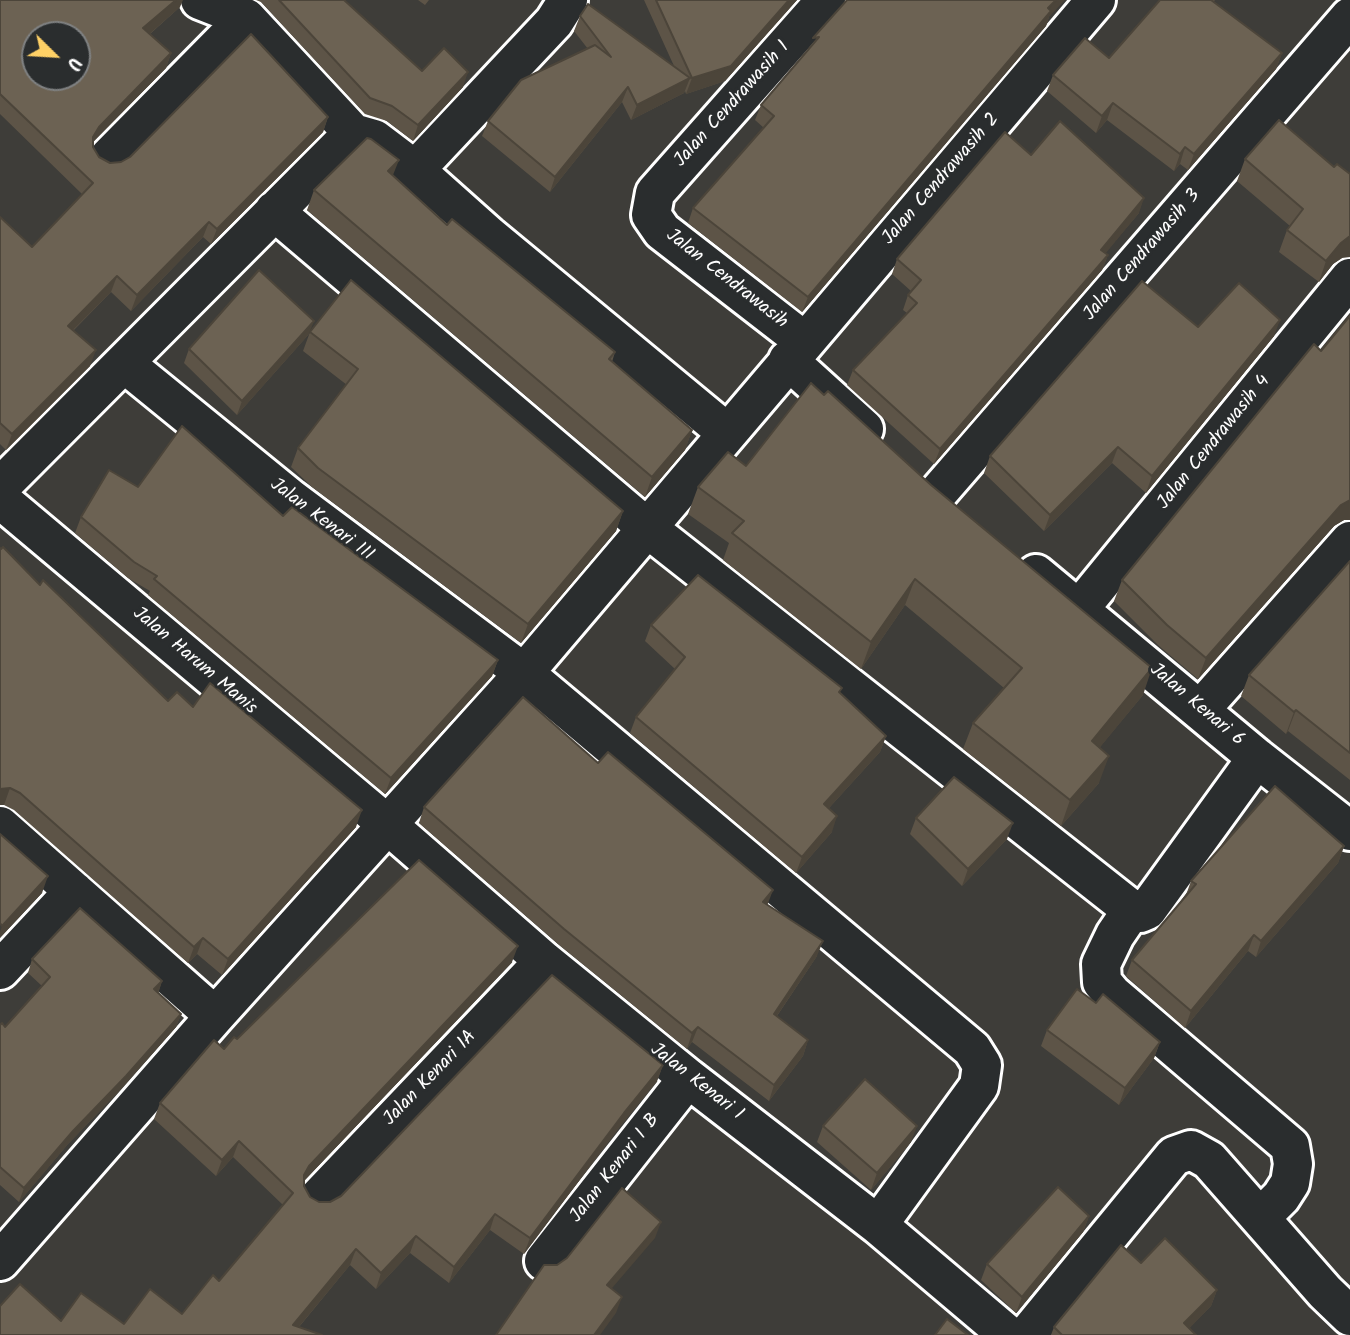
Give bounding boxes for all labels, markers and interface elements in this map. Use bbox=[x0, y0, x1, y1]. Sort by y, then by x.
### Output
north arrow bbox=[21, 21, 91, 91]
street label: Jalan Cendrawasih 1 bbox=[670, 37, 796, 173]
text: U bbox=[57, 52, 89, 75]
street label: Jalan Cendrawasih 2 bbox=[879, 109, 1005, 251]
street label: Jalan Cendrawasih 3 bbox=[1080, 186, 1206, 326]
street label: Jalan Cendrawasih bbox=[661, 225, 791, 335]
street label: Jalan Cendrawasih 4 bbox=[1154, 371, 1276, 515]
street label: Jalan Kenari III bbox=[265, 475, 377, 567]
street label: Jalan Harum Manis bbox=[127, 603, 261, 721]
street label: Jalan Kenari 6 bbox=[1144, 660, 1248, 752]
street label: Jalan Kenari 1A bbox=[380, 1027, 482, 1131]
street label: Jalan Kenari 1 bbox=[645, 1039, 747, 1127]
street label: Jalan Kenari I B bbox=[566, 1110, 666, 1228]

